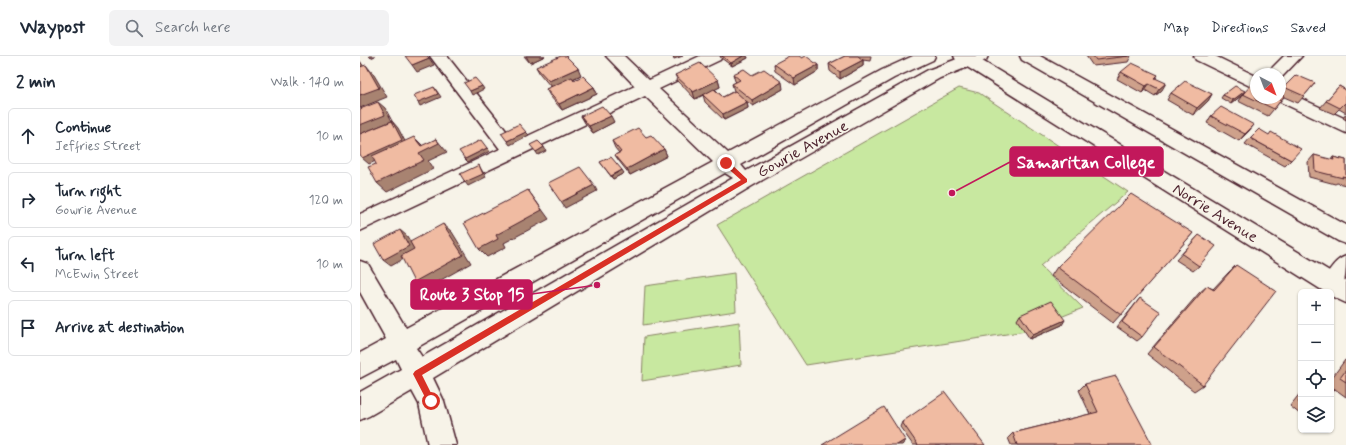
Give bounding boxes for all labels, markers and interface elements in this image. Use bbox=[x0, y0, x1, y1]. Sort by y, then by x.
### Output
search box bbox=[109, 10, 389, 46]
text: Waypost bbox=[20, 15, 85, 40]
icon: search bbox=[123, 17, 145, 39]
text: Search here bbox=[155, 18, 231, 38]
text: Map bbox=[1163, 19, 1189, 37]
text: Directions bbox=[1211, 19, 1269, 37]
text: Saved bbox=[1291, 19, 1326, 37]
north arrow bbox=[1250, 68, 1286, 104]
text: 2 min bbox=[16, 71, 56, 93]
text: Walk · 140 m bbox=[271, 74, 344, 91]
street label: Gowrie Avenue bbox=[753, 116, 852, 183]
text: Continue bbox=[55, 118, 111, 138]
icon: ahead bbox=[17, 125, 39, 147]
text: 10 m bbox=[316, 128, 343, 145]
text: Jeffries Street bbox=[55, 138, 141, 155]
callout: Samaritan College bbox=[1010, 147, 1163, 176]
text: Samaritan College bbox=[1017, 152, 1156, 177]
route end bbox=[717, 154, 735, 172]
street label: Norrie Avenue bbox=[1169, 179, 1262, 248]
text: Turn right bbox=[55, 182, 122, 202]
icon: right bbox=[17, 189, 39, 211]
text: 120 m bbox=[309, 192, 343, 209]
text: Gowrie Avenue bbox=[55, 202, 137, 219]
text: Turn left bbox=[55, 246, 115, 266]
icon: left bbox=[17, 253, 39, 275]
text: 10 m bbox=[316, 256, 343, 273]
text: McEwin Street bbox=[55, 266, 139, 283]
callout: Route 3 Stop 15 bbox=[411, 280, 532, 309]
text: Route 3 Stop 15 bbox=[420, 284, 524, 306]
map controls bbox=[1298, 289, 1334, 433]
button: + bbox=[1298, 289, 1334, 325]
icon: arrive bbox=[17, 317, 39, 339]
text: Arrive at destination bbox=[55, 318, 184, 338]
button: − bbox=[1298, 325, 1334, 361]
button: locate bbox=[1298, 361, 1334, 397]
route start bbox=[422, 392, 440, 410]
button: layers bbox=[1298, 397, 1334, 433]

